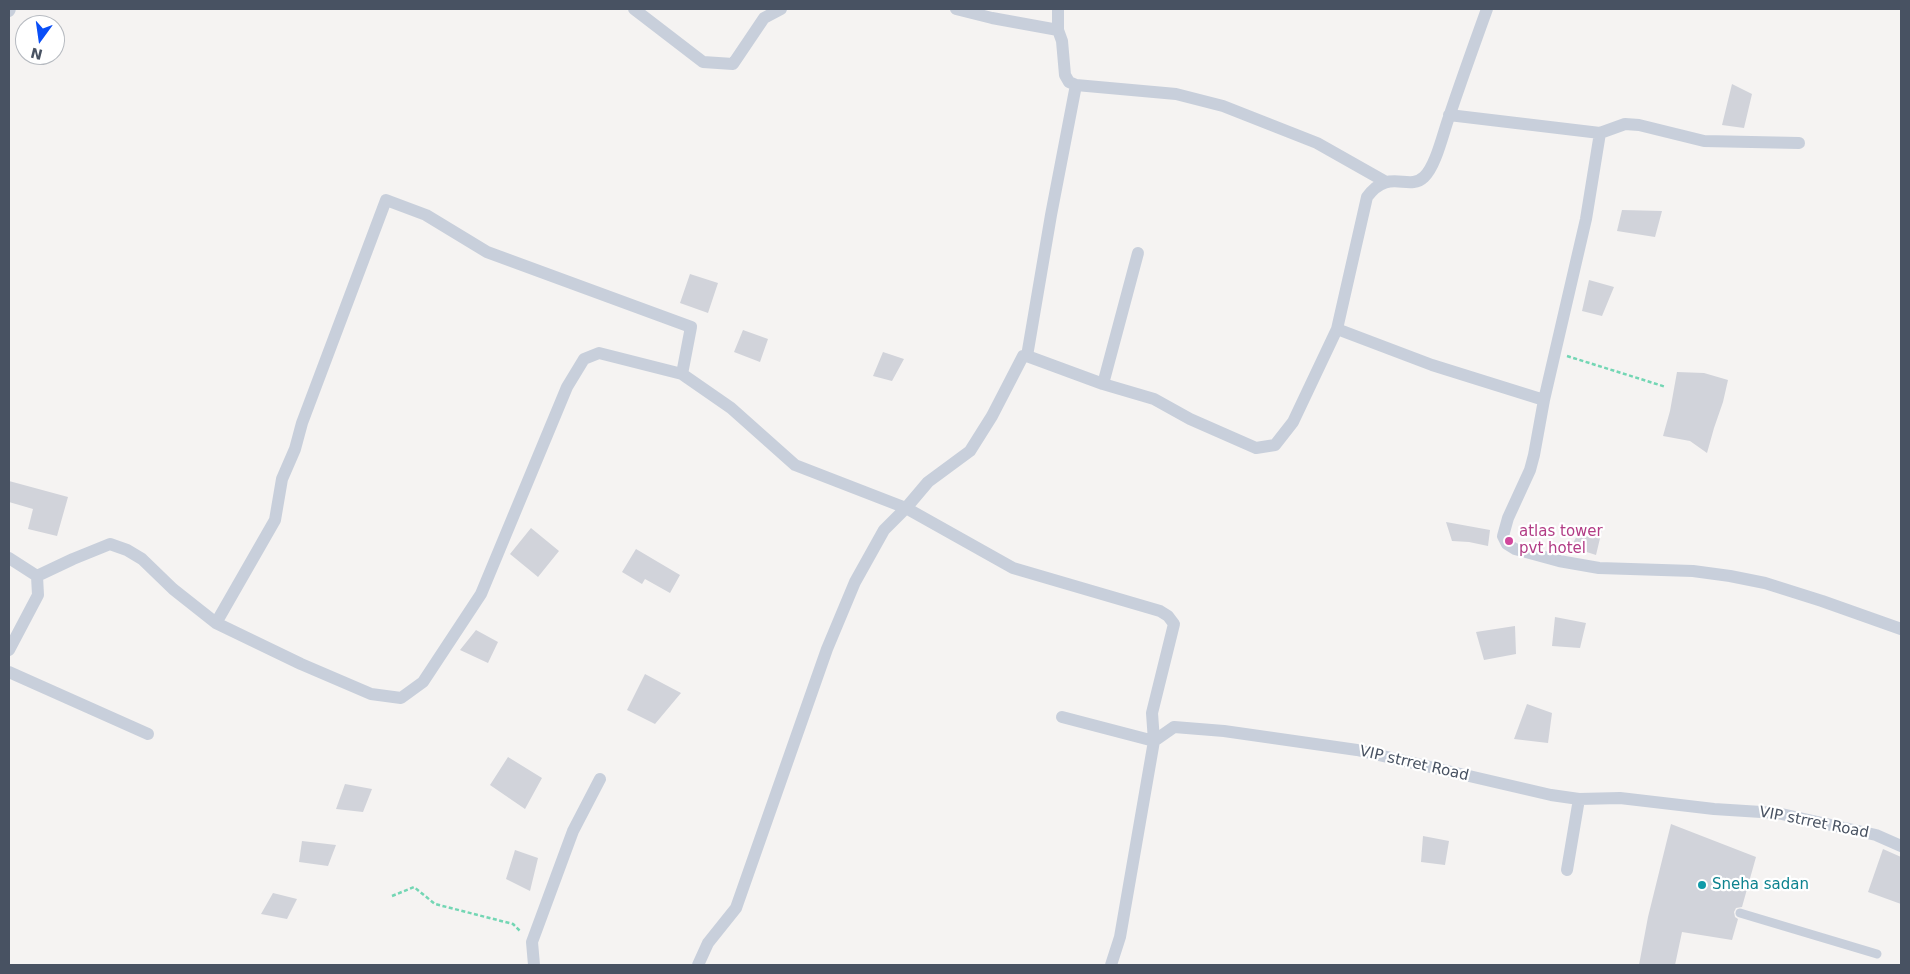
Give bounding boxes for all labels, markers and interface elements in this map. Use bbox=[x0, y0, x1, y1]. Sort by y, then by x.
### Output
north arrow bbox=[15, 15, 65, 65]
text: N bbox=[29, 44, 44, 63]
place label: atlas tower pvt hotel bbox=[1519, 523, 1603, 558]
marker: atlas tower pvt hotel bbox=[1503, 535, 1515, 547]
street label: VIP strret Road bbox=[1358, 743, 1470, 785]
street label: VIP strret Road bbox=[1758, 804, 1870, 842]
place label: Sneha sadan bbox=[1712, 876, 1809, 894]
marker: Sneha sadan bbox=[1696, 879, 1708, 891]

